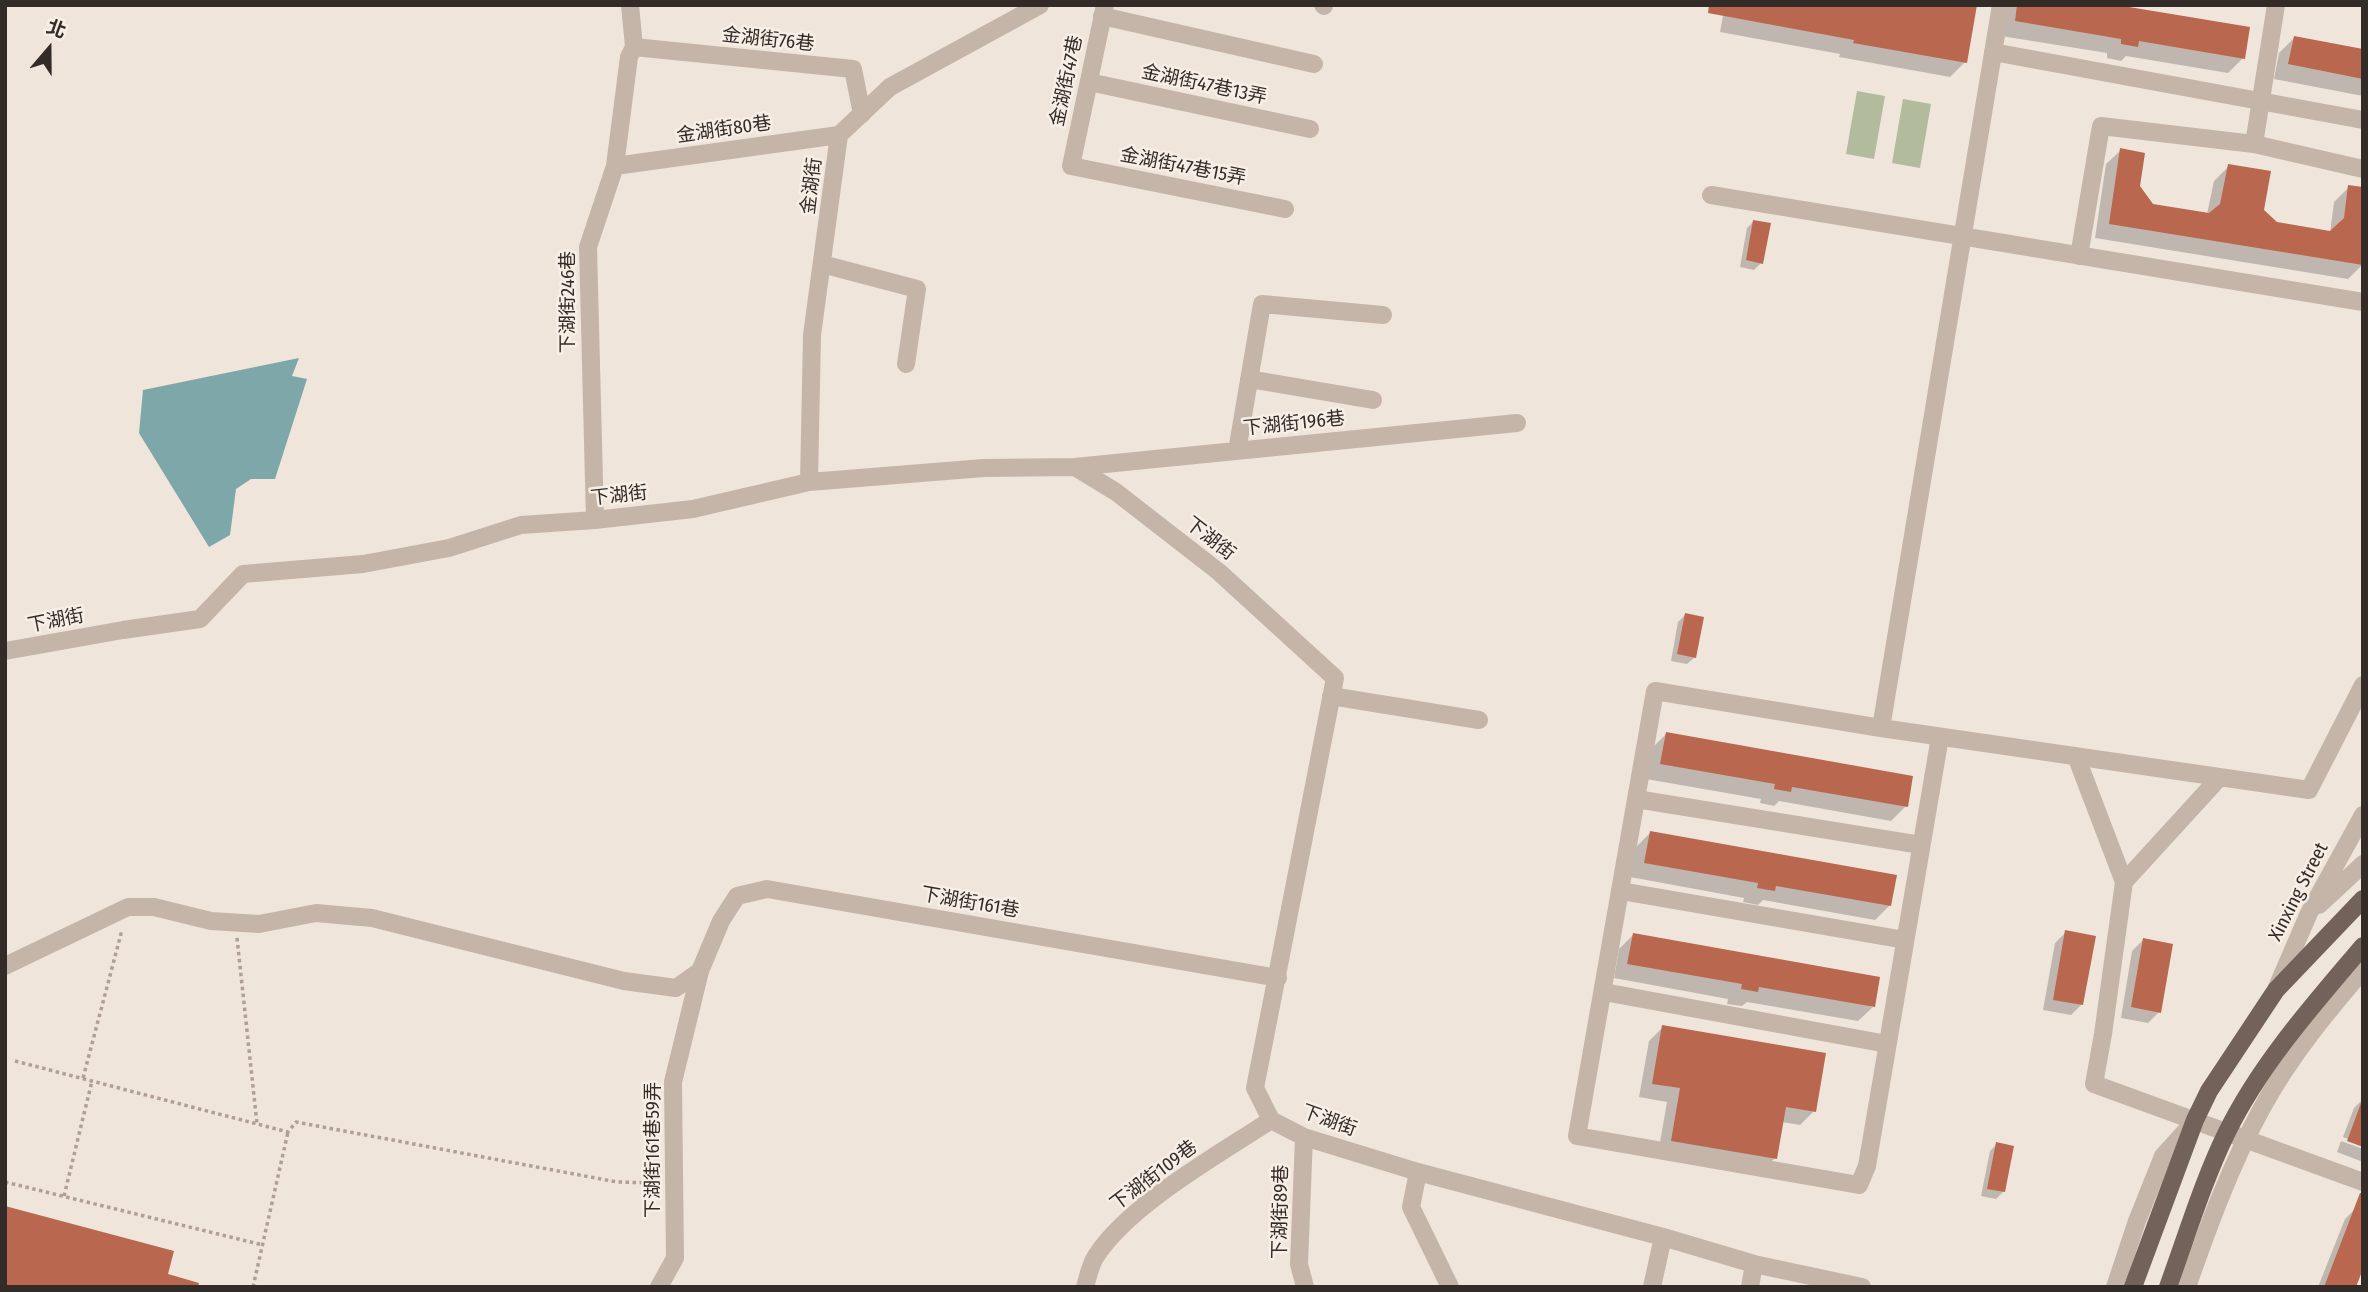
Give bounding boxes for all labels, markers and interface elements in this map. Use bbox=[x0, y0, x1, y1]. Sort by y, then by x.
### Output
north arrow bbox=[14, 14, 84, 84]
text: 北 bbox=[43, 15, 69, 43]
street label: 金湖街76巷 bbox=[721, 24, 815, 56]
street label: 金湖街47巷 bbox=[1046, 33, 1088, 129]
street label: 金湖街47巷13弄 bbox=[1139, 61, 1269, 109]
street label: 金湖街80巷 bbox=[675, 112, 773, 148]
street label: 金湖街47巷15弄 bbox=[1118, 144, 1248, 190]
street label: 金湖街 bbox=[797, 156, 827, 216]
street label: 下湖街246巷 bbox=[558, 251, 580, 353]
street label: 下湖街196巷 bbox=[1242, 407, 1346, 441]
street label: 下湖街 bbox=[589, 482, 649, 510]
street label: 下湖街 bbox=[1181, 512, 1239, 566]
street label: 下湖街 bbox=[26, 604, 86, 638]
street label: Xinxing Street bbox=[2264, 839, 2334, 945]
street label: 下湖街161巷 bbox=[919, 883, 1021, 923]
street label: 下湖街161巷59弄 bbox=[643, 1082, 665, 1218]
street label: 下湖街 bbox=[1298, 1101, 1360, 1141]
street label: 下湖街109巷 bbox=[1106, 1136, 1202, 1216]
street label: 下湖街89巷 bbox=[1269, 1165, 1293, 1259]

